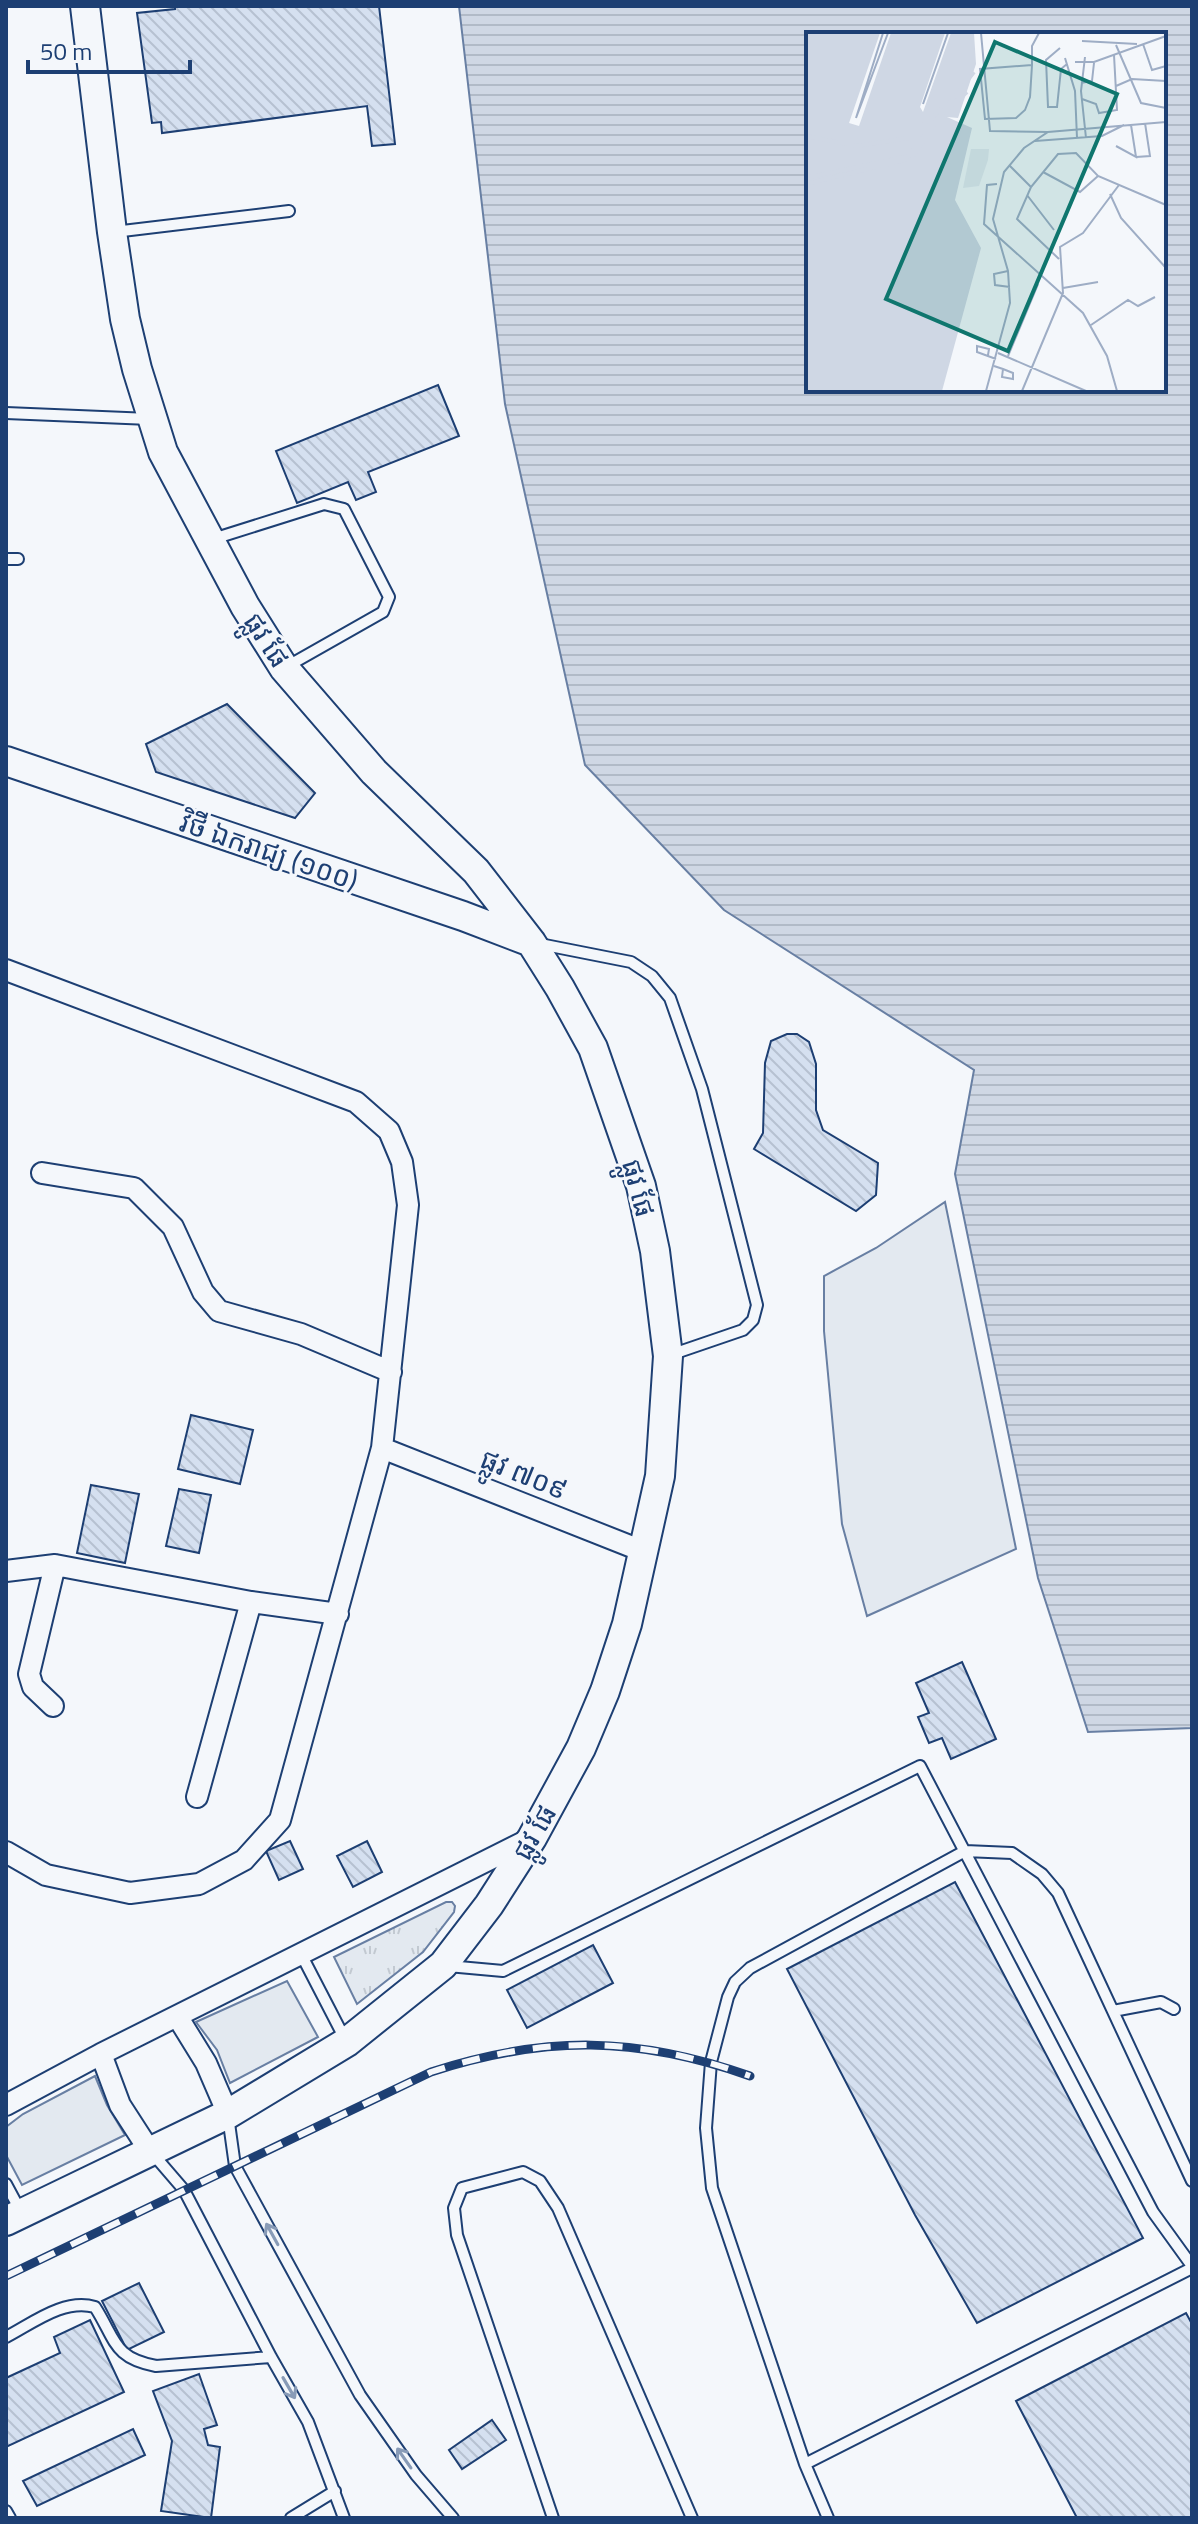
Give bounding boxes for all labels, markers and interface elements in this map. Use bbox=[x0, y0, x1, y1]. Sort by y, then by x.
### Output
scale bar bbox=[28, 24, 190, 74]
inset map bbox=[806, 32, 1166, 392]
text: 50 m bbox=[40, 33, 92, 69]
street label: ផ្លូវ ផែ bbox=[230, 603, 301, 678]
street label: វិថី ឯករាជ្យ (១០០) bbox=[174, 800, 364, 901]
street label: ផ្លូវ ផែ bbox=[607, 1154, 668, 1223]
street label: ផ្លូវ ៧០៩ bbox=[473, 1437, 574, 1514]
street label: ផ្លូវ ផែ bbox=[500, 1795, 571, 1870]
one-way arrow bbox=[264, 2223, 280, 2246]
one-way arrow bbox=[282, 2376, 297, 2400]
one-way arrow bbox=[396, 2447, 412, 2469]

